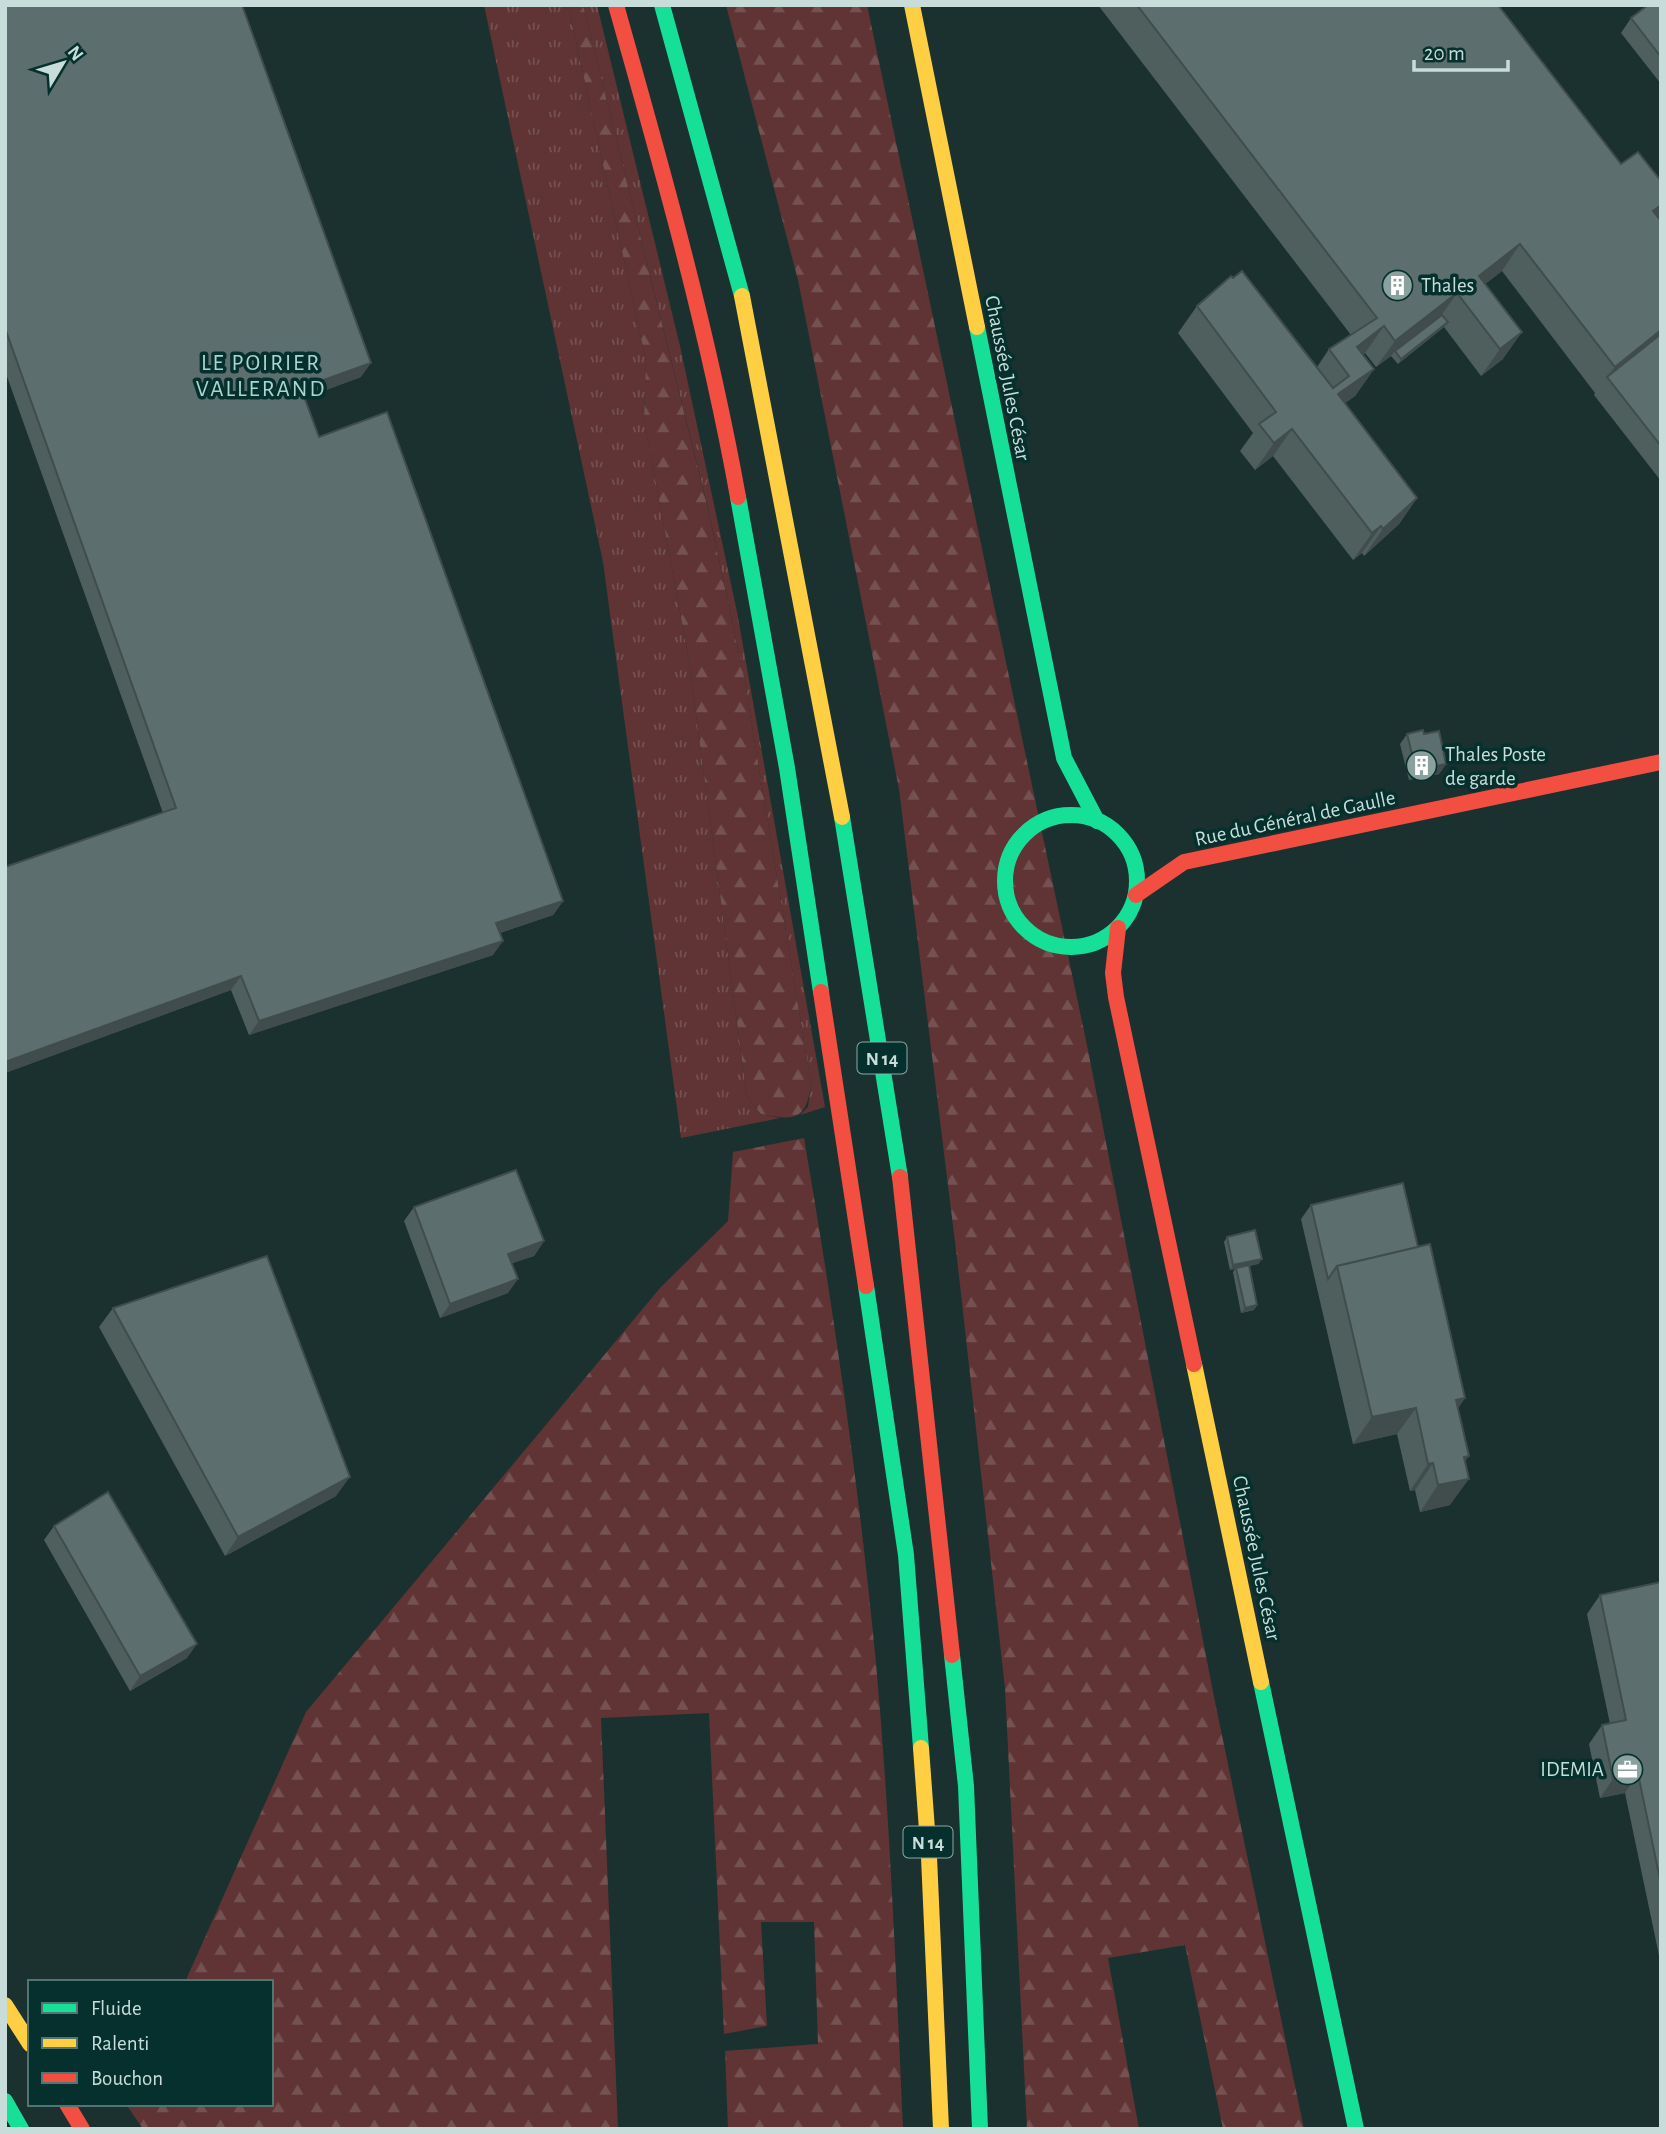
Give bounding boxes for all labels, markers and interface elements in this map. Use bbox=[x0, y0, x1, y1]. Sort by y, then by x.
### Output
north arrow bbox=[28, 28, 98, 98]
scale bar bbox=[1414, 28, 1508, 72]
text: N bbox=[64, 42, 87, 65]
text: 20 m bbox=[1424, 43, 1465, 64]
building icon: Thales bbox=[1381, 268, 1415, 302]
place label: Thales bbox=[1421, 275, 1474, 296]
street label: Chaussée Jules César bbox=[981, 294, 1034, 463]
district label: LE POIRIER VALLERAND bbox=[196, 352, 326, 401]
place label: Thales Poste de garde bbox=[1445, 744, 1546, 789]
building icon: Thales Poste de garde bbox=[1405, 749, 1439, 783]
street label: Rue du Général de Gaulle bbox=[1193, 787, 1397, 850]
road number: N 14 bbox=[858, 1042, 906, 1074]
street label: Chaussée Jules César bbox=[1229, 1474, 1284, 1643]
office icon: IDEMIA bbox=[1610, 1752, 1644, 1786]
place label: IDEMIA bbox=[1540, 1759, 1604, 1780]
road number: N 14 bbox=[904, 1826, 953, 1858]
legend bbox=[28, 1980, 273, 2106]
text: Fluide bbox=[91, 1998, 142, 2019]
text: Ralenti bbox=[91, 2033, 149, 2054]
text: Bouchon bbox=[91, 2068, 163, 2089]

